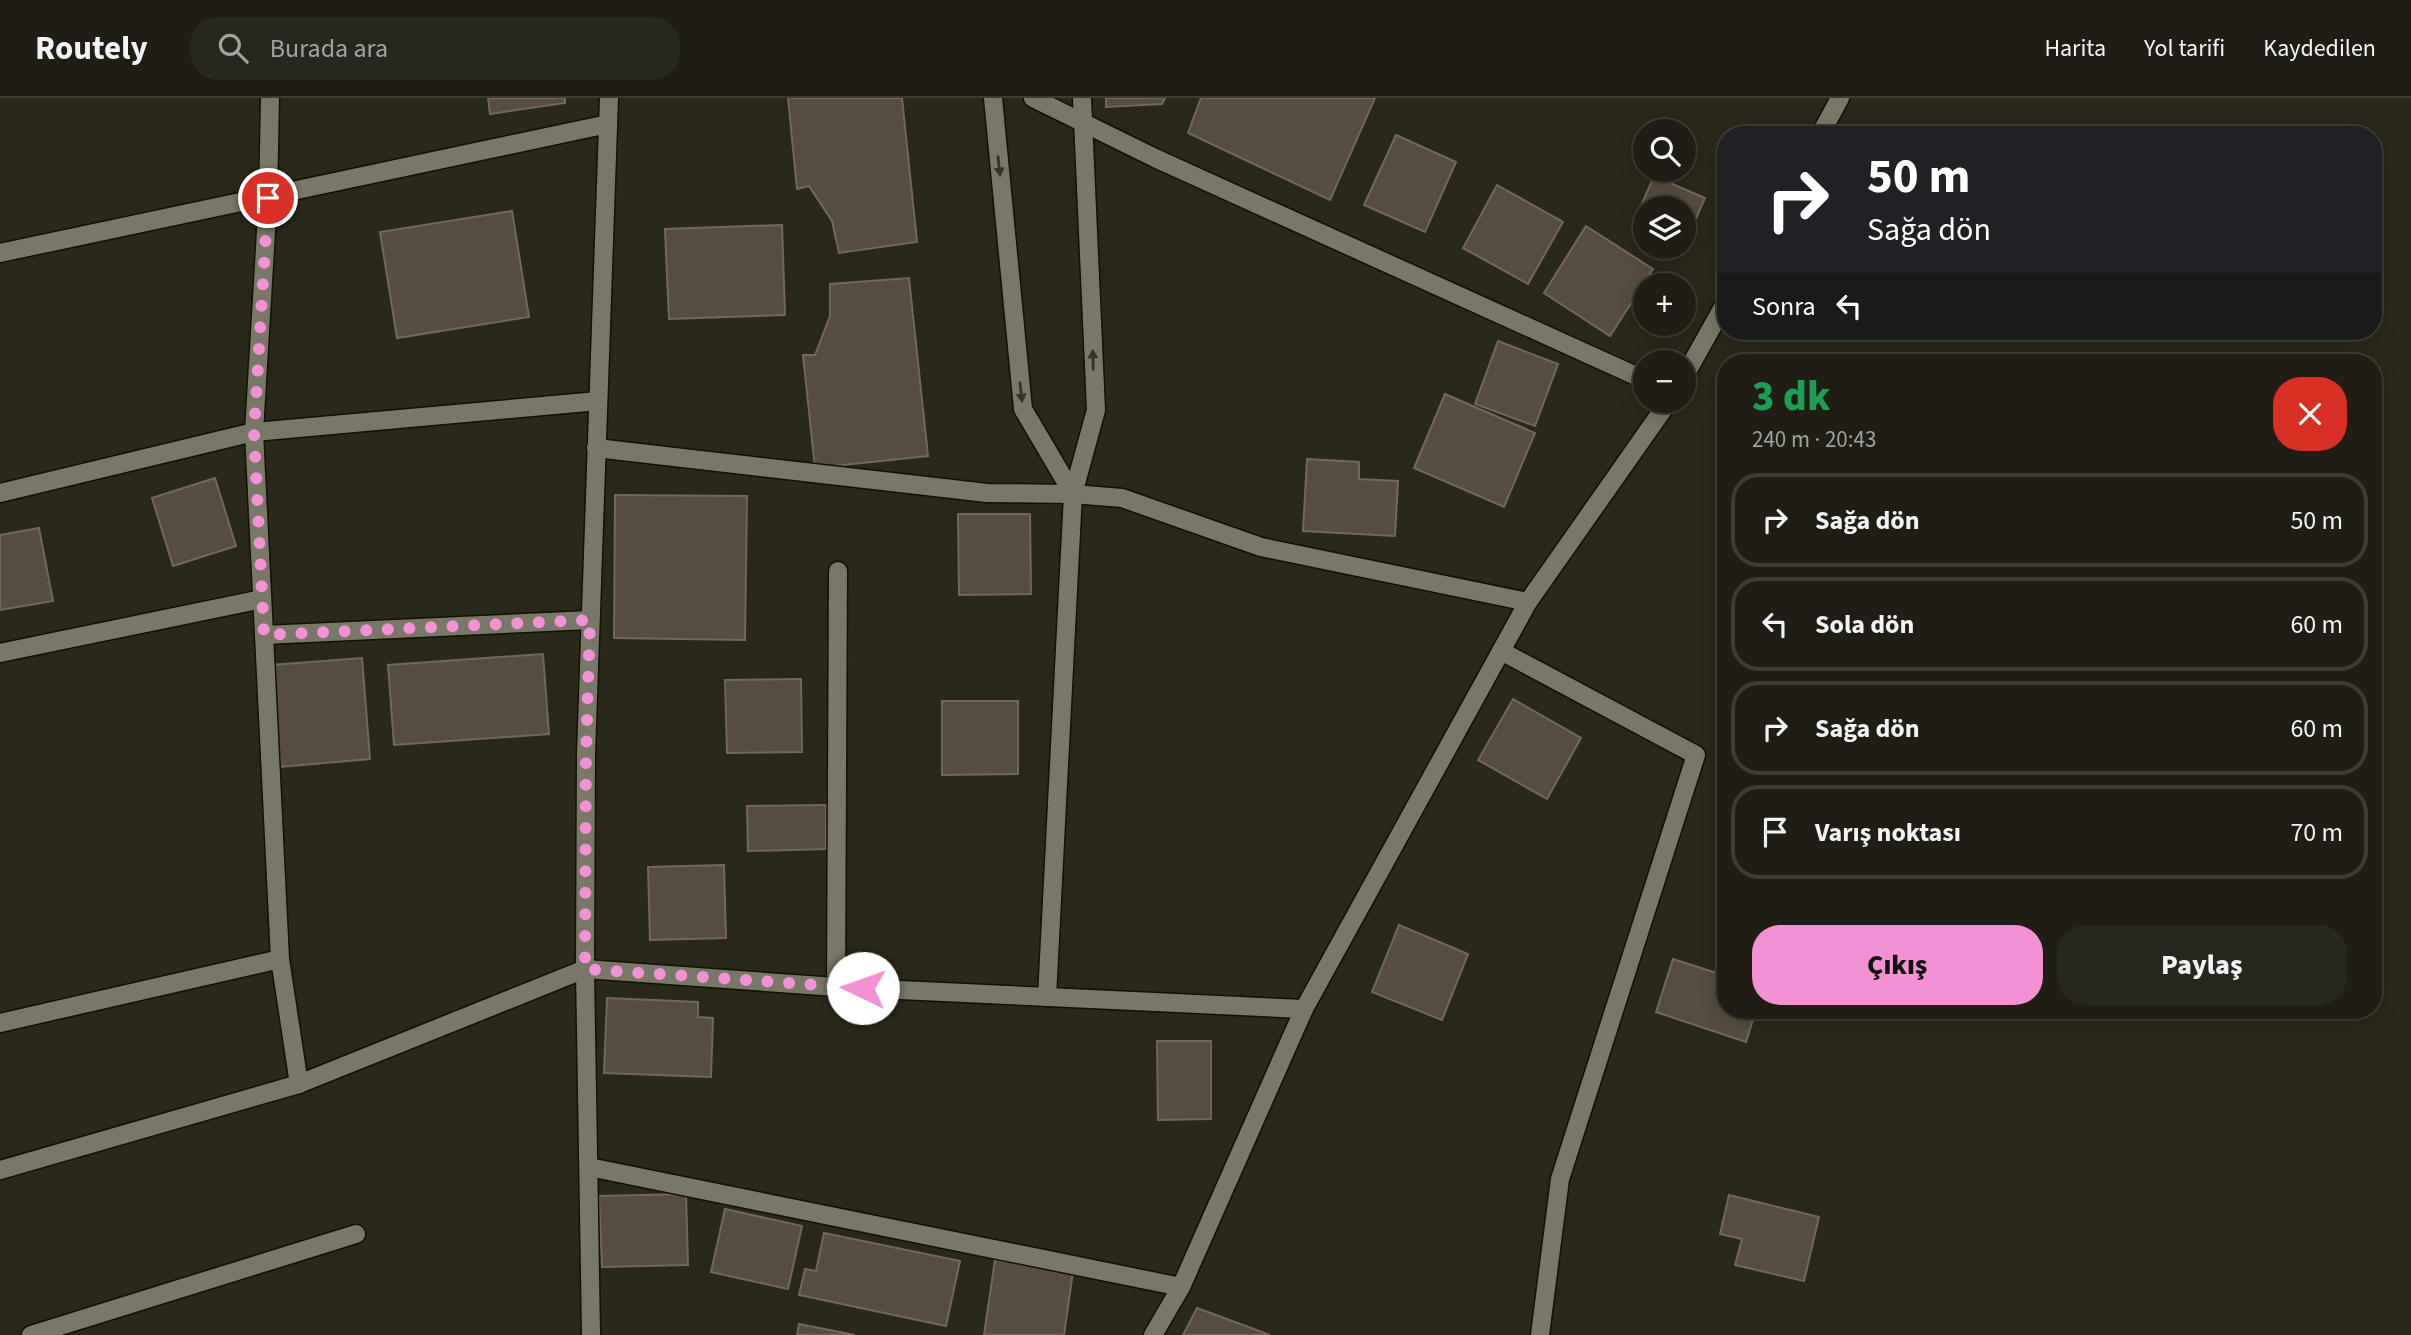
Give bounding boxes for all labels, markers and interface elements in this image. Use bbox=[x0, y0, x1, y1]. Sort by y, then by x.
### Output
search box bbox=[190, 17, 680, 80]
text: Routely bbox=[35, 25, 148, 72]
icon: search bbox=[214, 29, 252, 67]
text: Burada ara bbox=[270, 30, 388, 67]
text: Harita bbox=[2044, 31, 2106, 66]
text: Yol tarifi bbox=[2144, 31, 2225, 66]
text: Kaydedilen bbox=[2263, 31, 2376, 66]
map controls bbox=[1633, 119, 1696, 413]
button: search bbox=[1633, 119, 1696, 182]
text: 50 m bbox=[1867, 142, 1971, 212]
icon: right bbox=[1752, 154, 1843, 245]
one-way arrow bbox=[994, 155, 1005, 177]
pin bbox=[238, 168, 298, 228]
icon: arrive bbox=[249, 179, 287, 217]
button: layers bbox=[1633, 196, 1696, 259]
text: Sağa dön bbox=[1867, 207, 1991, 253]
button: + bbox=[1633, 273, 1696, 336]
icon: left bbox=[1830, 287, 1868, 325]
text: Sonra bbox=[1752, 288, 1816, 325]
one-way arrow bbox=[1088, 348, 1099, 370]
button: − bbox=[1633, 350, 1696, 413]
text: 3 dk bbox=[1752, 367, 1830, 427]
button: close bbox=[2273, 377, 2347, 451]
one-way arrow bbox=[1016, 382, 1027, 404]
text: 240 m · 20:43 bbox=[1752, 423, 1876, 456]
icon: right bbox=[1756, 501, 1794, 539]
text: Sağa dön bbox=[1815, 502, 1920, 539]
text: 50 m bbox=[2290, 502, 2343, 539]
icon: left bbox=[1756, 605, 1794, 643]
text: Sola dön bbox=[1815, 606, 1914, 643]
text: 60 m bbox=[2290, 606, 2343, 643]
icon: right bbox=[1756, 709, 1794, 747]
text: Sağa dön bbox=[1815, 710, 1920, 747]
text: 60 m bbox=[2290, 710, 2343, 747]
icon: arrive bbox=[1756, 813, 1794, 851]
text: Varış noktası bbox=[1815, 814, 1961, 851]
text: 70 m bbox=[2290, 814, 2343, 851]
button: Çıkış bbox=[1752, 925, 2043, 1005]
button: Paylaş bbox=[2057, 925, 2347, 1005]
position arrow bbox=[826, 951, 900, 1025]

